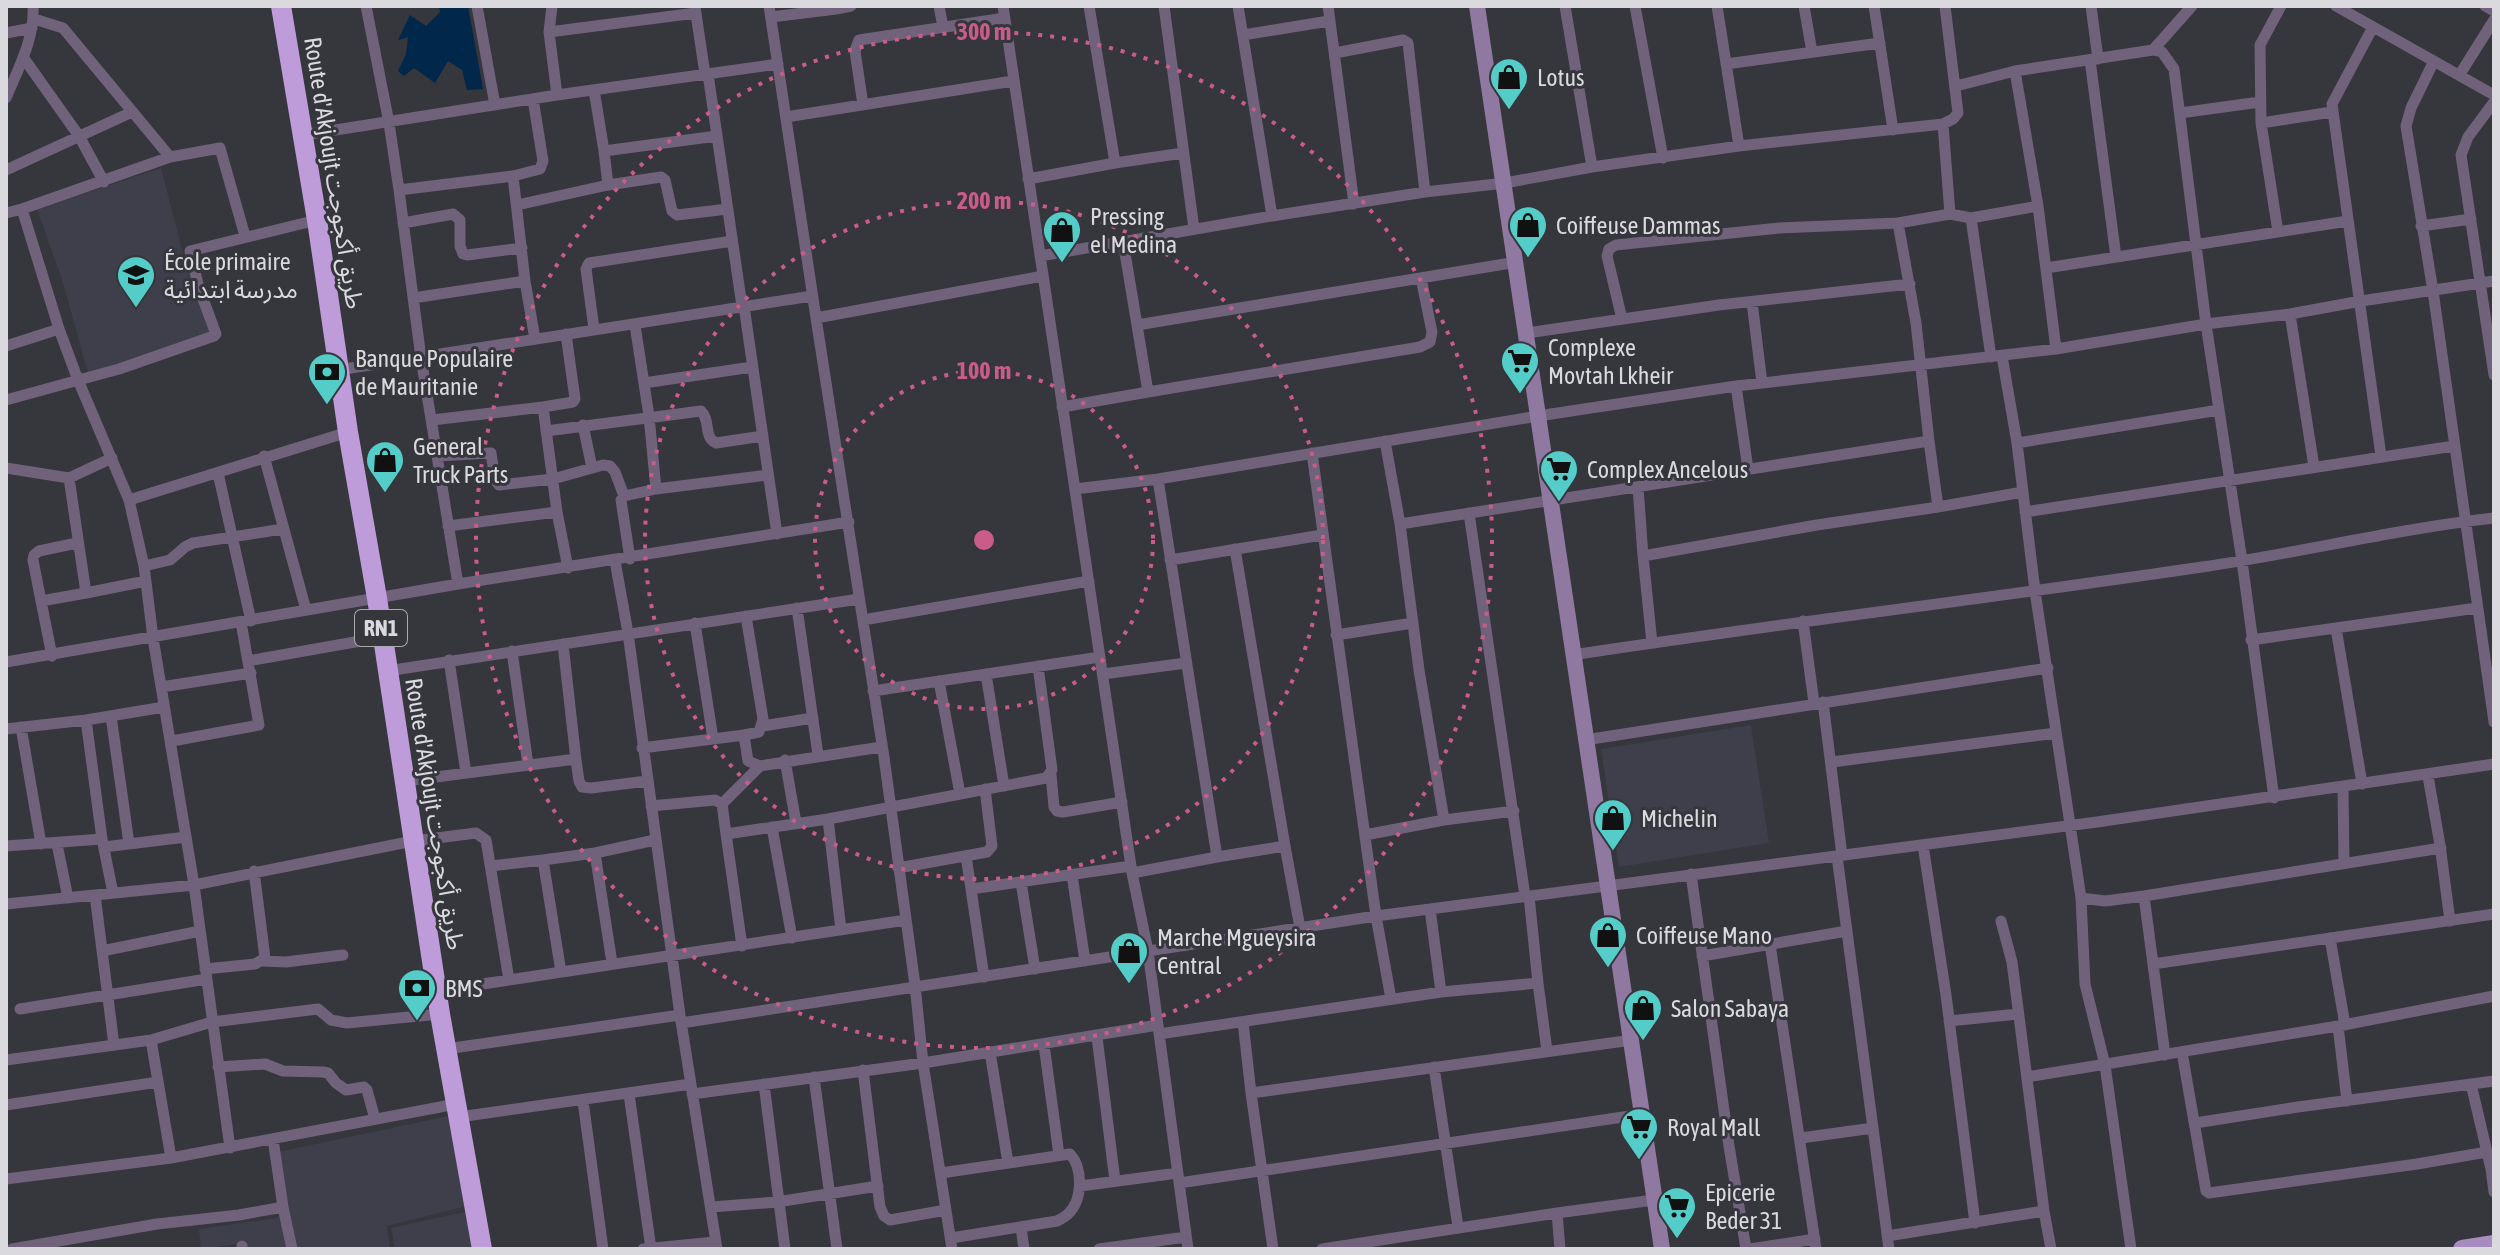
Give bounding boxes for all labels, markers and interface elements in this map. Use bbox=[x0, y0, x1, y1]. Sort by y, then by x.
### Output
text: 300 m bbox=[957, 18, 1011, 45]
street label: Route d'Akjoujt طريق أكجوجت bbox=[297, 35, 371, 311]
shop icon: Lotus bbox=[1488, 56, 1530, 111]
place label: Lotus bbox=[1537, 64, 1585, 91]
text: 200 m bbox=[957, 187, 1011, 214]
place label: Pressing el Medina bbox=[1090, 203, 1177, 258]
shop icon: Coiffeuse Dammas bbox=[1507, 204, 1549, 259]
shop icon: Pressing el Medina bbox=[1041, 209, 1083, 264]
place label: Coiffeuse Dammas bbox=[1556, 212, 1721, 239]
place label: École primaire مدرسة ابتدائية bbox=[164, 248, 298, 304]
school or university icon: École primaire مدرسة ابتدائية bbox=[115, 254, 157, 309]
place label: Complexe Movtah Lkheir bbox=[1548, 334, 1674, 389]
supermarket icon: Complexe Movtah Lkheir bbox=[1499, 340, 1541, 395]
place label: Banque Populaire de Mauritanie bbox=[355, 345, 513, 400]
bank icon: Banque Populaire de Mauritanie bbox=[306, 351, 348, 406]
text: 100 m bbox=[957, 357, 1011, 384]
place label: General Truck Parts bbox=[413, 433, 508, 488]
shop icon: General Truck Parts bbox=[364, 439, 406, 494]
supermarket icon: Complex Ancelous bbox=[1538, 448, 1580, 503]
place label: Complex Ancelous bbox=[1587, 456, 1748, 483]
centre of rings bbox=[970, 526, 998, 554]
road number: RN1 bbox=[355, 610, 407, 646]
street label: Route d'Akjoujt طريق أكجوجت bbox=[398, 676, 472, 952]
shop icon: Michelin bbox=[1592, 797, 1634, 852]
place label: Michelin bbox=[1641, 805, 1718, 832]
shop icon: Coiffeuse Mano bbox=[1587, 914, 1629, 969]
place label: Coiffeuse Mano bbox=[1636, 922, 1772, 949]
place label: Marche Mgueysira Central bbox=[1157, 924, 1316, 979]
shop icon: Marche Mgueysira Central bbox=[1108, 930, 1150, 985]
bank icon: BMS bbox=[396, 967, 438, 1022]
place label: BMS bbox=[445, 975, 483, 1002]
shop icon: Salon Sabaya bbox=[1622, 987, 1664, 1042]
place label: Salon Sabaya bbox=[1671, 995, 1789, 1022]
supermarket icon: Royal Mall bbox=[1618, 1106, 1660, 1161]
place label: Royal Mall bbox=[1667, 1114, 1761, 1141]
place label: Epicerie Beder 31 bbox=[1705, 1179, 1782, 1234]
supermarket icon: Epicerie Beder 31 bbox=[1656, 1185, 1698, 1240]

